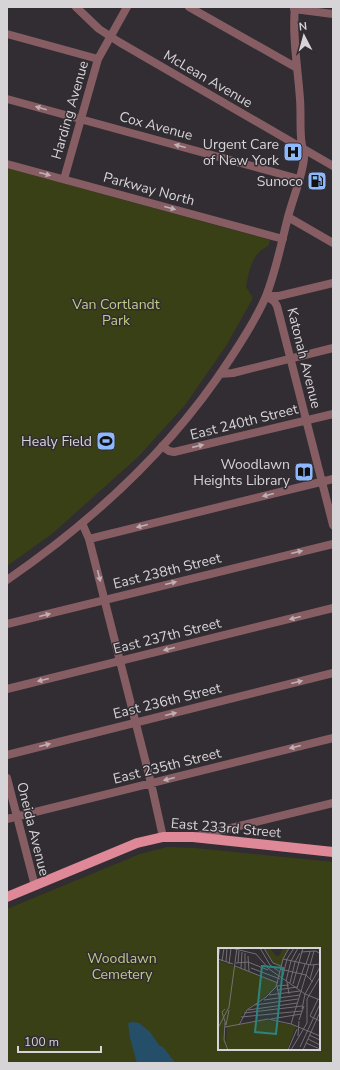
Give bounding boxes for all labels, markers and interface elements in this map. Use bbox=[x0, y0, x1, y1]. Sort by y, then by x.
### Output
north arrow bbox=[284, 16, 324, 56]
text: N bbox=[298, 19, 308, 34]
street label: McLean Avenue bbox=[160, 46, 256, 112]
street label: Harding Avenue bbox=[47, 58, 93, 162]
one-way arrow bbox=[35, 105, 47, 111]
street label: Cox Avenue bbox=[117, 107, 195, 145]
place label: Urgent Care of New York bbox=[203, 135, 280, 170]
hospital icon: Urgent Care of New York bbox=[282, 141, 304, 163]
one-way arrow bbox=[174, 143, 187, 149]
street label: Parkway North bbox=[101, 168, 197, 210]
fuel station icon: Sunoco bbox=[306, 170, 328, 192]
one-way arrow bbox=[39, 171, 51, 177]
place label: Sunoco bbox=[257, 172, 303, 191]
one-way arrow bbox=[164, 205, 176, 211]
park label: Van Cortlandt Park bbox=[71, 295, 160, 330]
street label: Katonah Avenue bbox=[282, 306, 326, 410]
street label: East 240th Street bbox=[188, 399, 300, 445]
sports icon: Healy Field bbox=[95, 430, 117, 452]
place label: Healy Field bbox=[21, 432, 92, 451]
one-way arrow bbox=[192, 443, 205, 449]
place label: Woodlawn Heights Library bbox=[193, 455, 291, 490]
library icon: Woodlawn Heights Library bbox=[293, 461, 315, 483]
one-way arrow bbox=[262, 492, 274, 498]
one-way arrow bbox=[136, 523, 148, 529]
street label: East 238th Street bbox=[111, 548, 223, 594]
one-way arrow bbox=[291, 549, 304, 555]
one-way arrow bbox=[96, 571, 102, 583]
one-way arrow bbox=[165, 580, 177, 586]
one-way arrow bbox=[39, 611, 51, 617]
street label: East 237th Street bbox=[111, 613, 223, 659]
one-way arrow bbox=[289, 615, 301, 621]
one-way arrow bbox=[163, 647, 175, 653]
one-way arrow bbox=[37, 678, 49, 684]
street label: East 236th Street bbox=[111, 678, 223, 724]
one-way arrow bbox=[291, 679, 303, 685]
one-way arrow bbox=[165, 710, 177, 716]
one-way arrow bbox=[39, 742, 51, 748]
street label: East 235th Street bbox=[111, 743, 223, 789]
one-way arrow bbox=[289, 745, 301, 751]
one-way arrow bbox=[163, 776, 175, 782]
street label: Oneida Avenue bbox=[12, 780, 54, 878]
street label: East 233rd Street bbox=[170, 814, 282, 842]
inset map bbox=[218, 948, 320, 1050]
park label: Woodlawn Cemetery bbox=[87, 949, 157, 984]
scale bar bbox=[18, 1028, 101, 1054]
text: 100 m bbox=[24, 1034, 59, 1050]

